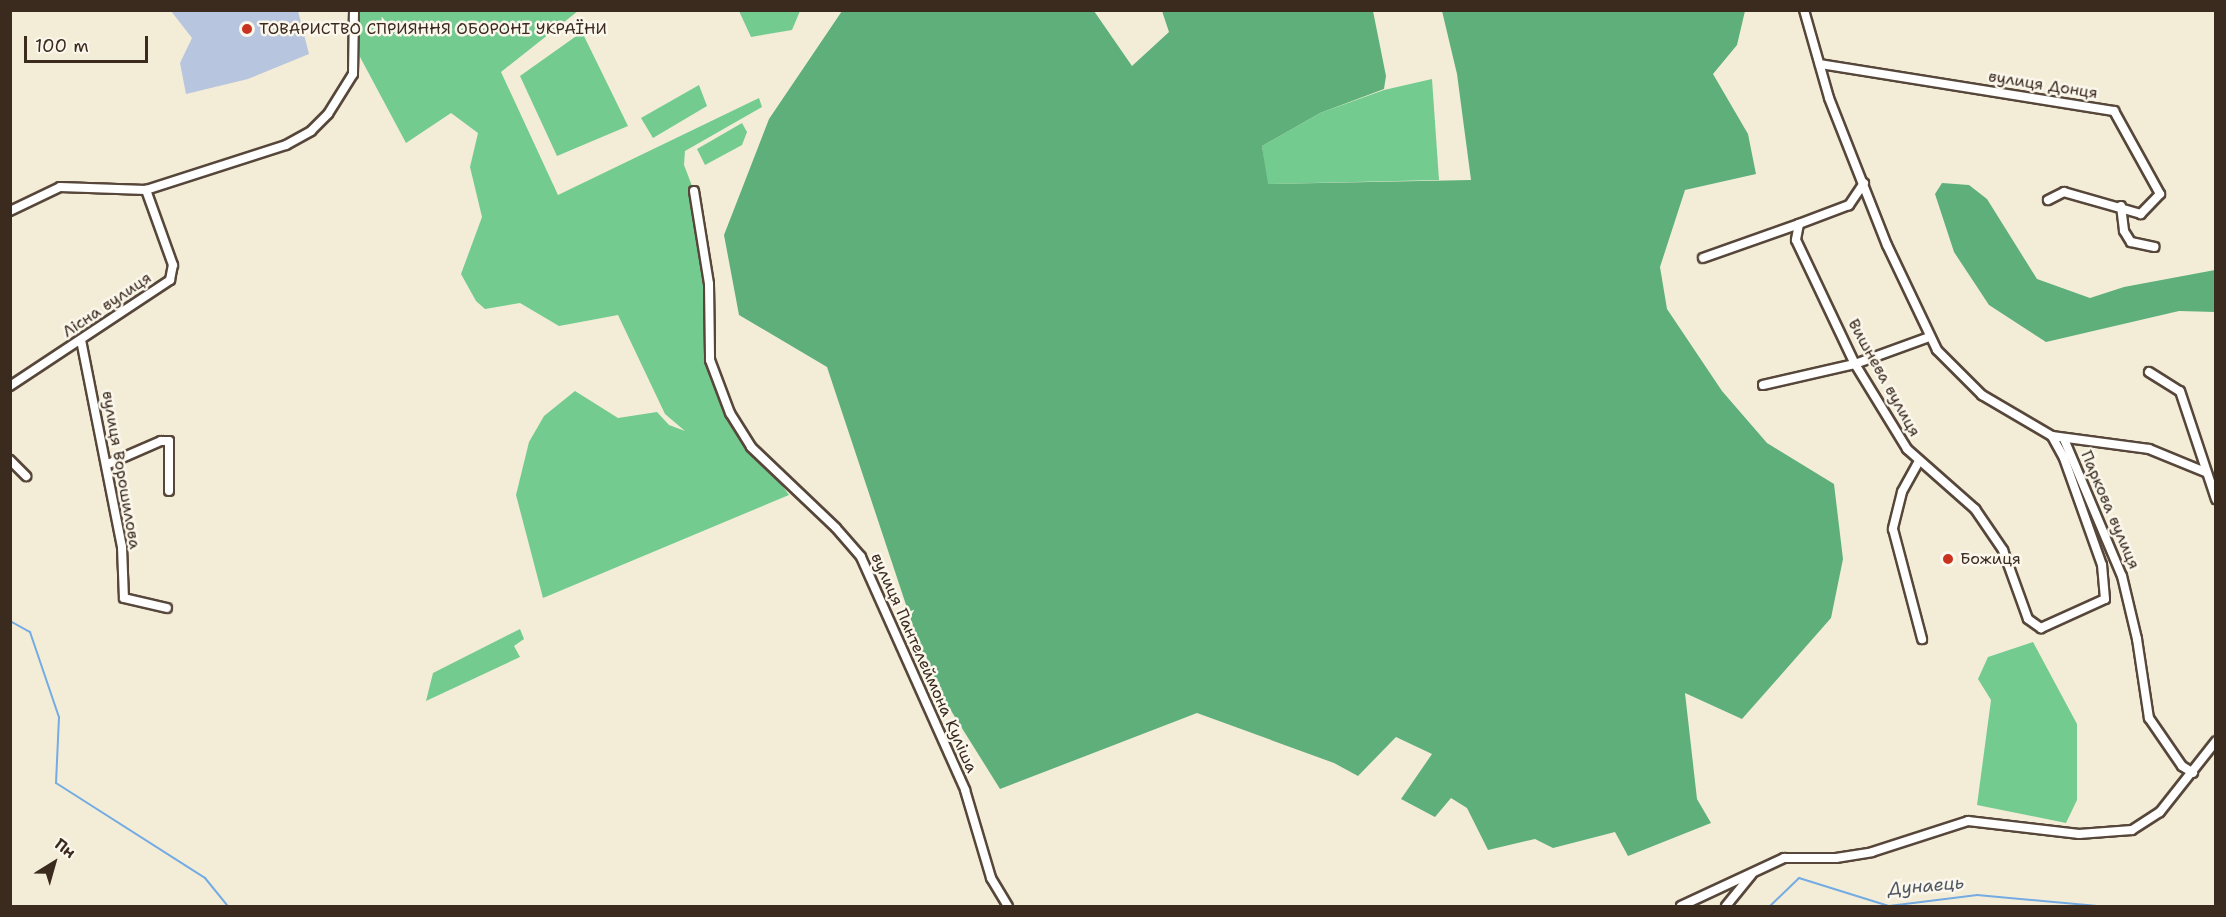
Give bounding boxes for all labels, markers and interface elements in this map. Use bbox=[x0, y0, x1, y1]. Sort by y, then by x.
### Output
place label: ТОВАРИСТВО СПРИЯННЯ ОБОРОНІ УКРАЇНИ bbox=[259, 19, 607, 39]
marker: ТОВАРИСТВО СПРИЯННЯ ОБОРОНІ УКРАЇНИ bbox=[240, 22, 254, 36]
scale bar bbox=[27, 24, 152, 62]
text: 100 m bbox=[35, 34, 89, 58]
street label: вулиця Донця bbox=[1987, 67, 2099, 103]
street label: Лісна вулиця bbox=[59, 268, 155, 342]
street label: Вишнева вулиця bbox=[1844, 316, 1924, 440]
street label: вулиця Ворошилова bbox=[98, 389, 144, 551]
street label: Паркова вулиця bbox=[2076, 448, 2144, 572]
place label: Божиця bbox=[1960, 549, 2021, 569]
street label: вулиця Пантелеймона Куліша bbox=[867, 550, 981, 776]
marker: Божиця bbox=[1941, 552, 1955, 566]
north arrow bbox=[24, 833, 84, 893]
text: Пн bbox=[50, 833, 80, 863]
water label: Дунаець bbox=[1887, 872, 1965, 900]

